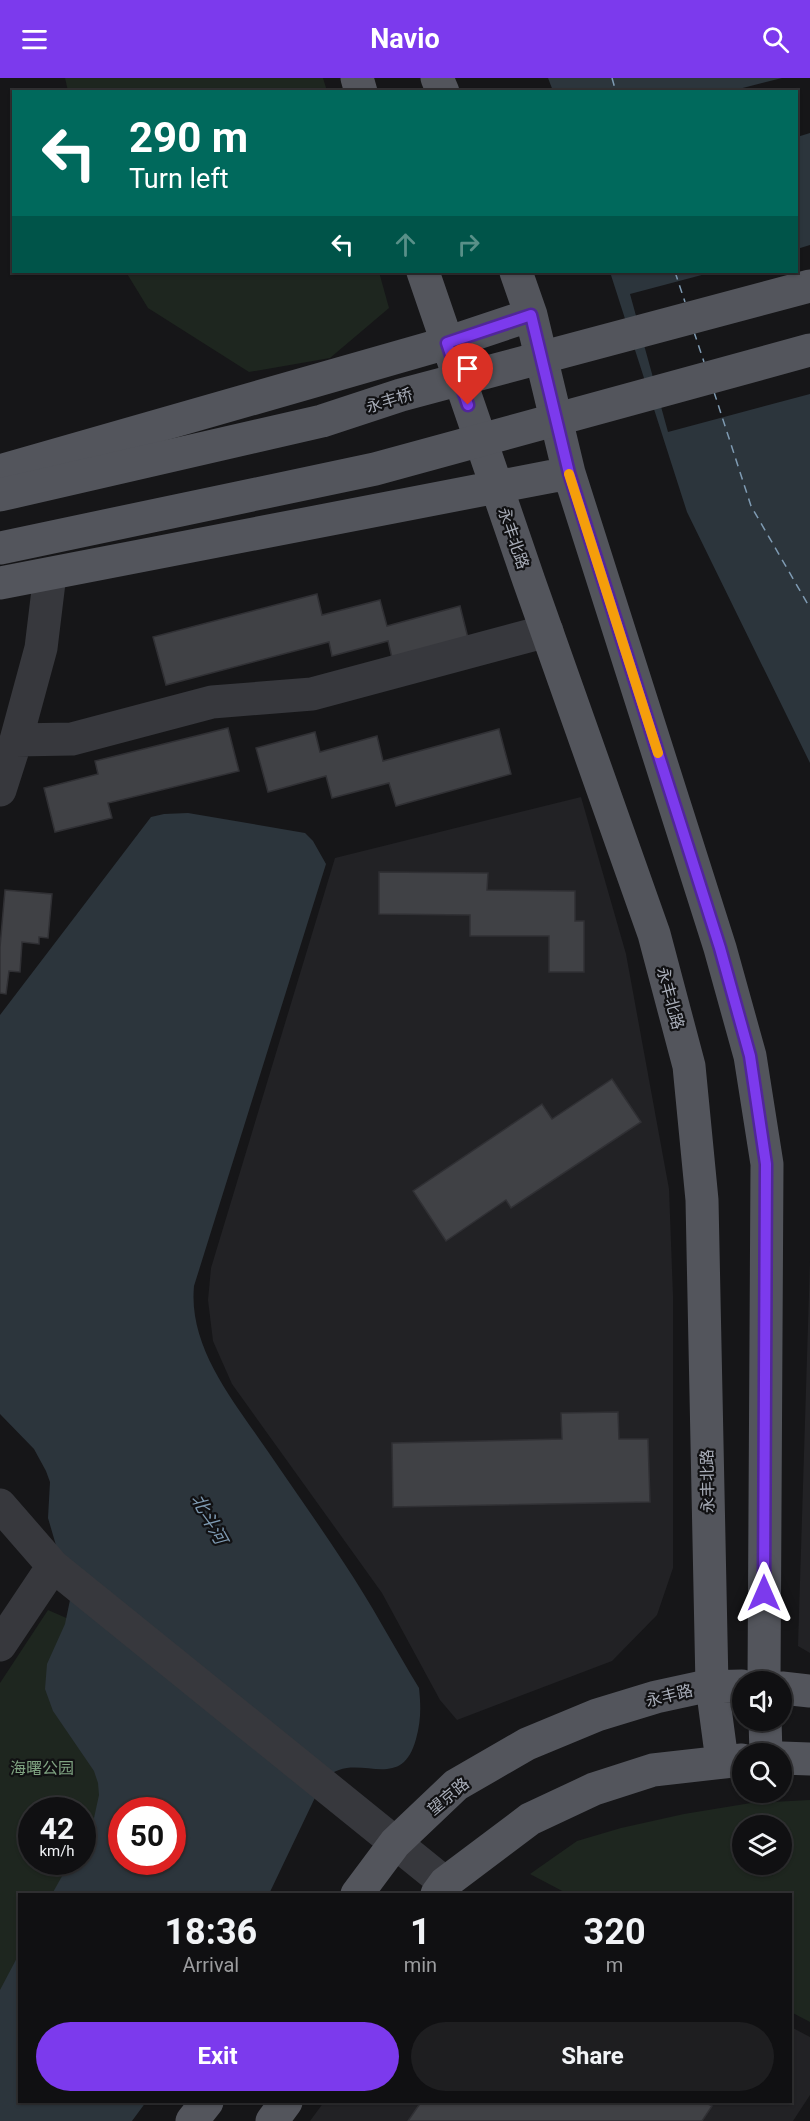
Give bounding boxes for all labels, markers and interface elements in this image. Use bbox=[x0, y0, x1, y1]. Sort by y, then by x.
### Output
icon: menu bbox=[18, 23, 51, 56]
text: Navio bbox=[370, 23, 440, 55]
icon: search bbox=[759, 23, 792, 56]
text: 290 m bbox=[129, 113, 248, 162]
icon: left bbox=[30, 114, 108, 192]
text: Turn left bbox=[129, 163, 229, 195]
icon: left bbox=[326, 228, 359, 261]
icon: ahead bbox=[389, 228, 422, 261]
icon: right bbox=[452, 228, 485, 261]
pin bbox=[442, 343, 493, 405]
icon: arrive bbox=[451, 352, 484, 385]
street label: 永丰桥 bbox=[363, 384, 415, 417]
street label: 永丰北路 bbox=[494, 505, 533, 572]
street label: 永丰北路 bbox=[653, 965, 688, 1032]
street label: 永丰北路 bbox=[697, 1449, 718, 1513]
water label: 北斗河 bbox=[187, 1490, 233, 1550]
position arrow bbox=[732, 1561, 796, 1625]
map controls bbox=[732, 1671, 792, 1875]
button: sound bbox=[732, 1671, 792, 1731]
street label: 永丰路 bbox=[644, 1680, 695, 1711]
button: search bbox=[732, 1743, 792, 1803]
park label: 海曙公园 bbox=[10, 1759, 74, 1778]
street label: 望京路 bbox=[424, 1774, 473, 1819]
speed limit sign: 50 bbox=[108, 1797, 186, 1875]
text: 42 bbox=[40, 1811, 74, 1846]
button: layers bbox=[732, 1815, 792, 1875]
text: km/h bbox=[39, 1842, 75, 1860]
text: 18:36 bbox=[164, 1911, 257, 1953]
text: 1 bbox=[410, 1911, 431, 1953]
text: 320 bbox=[584, 1911, 646, 1953]
text: Arrival bbox=[182, 1953, 239, 1977]
text: min bbox=[404, 1953, 437, 1977]
text: m bbox=[606, 1953, 623, 1977]
button: Exit bbox=[36, 2022, 399, 2091]
button: Share bbox=[411, 2022, 774, 2091]

